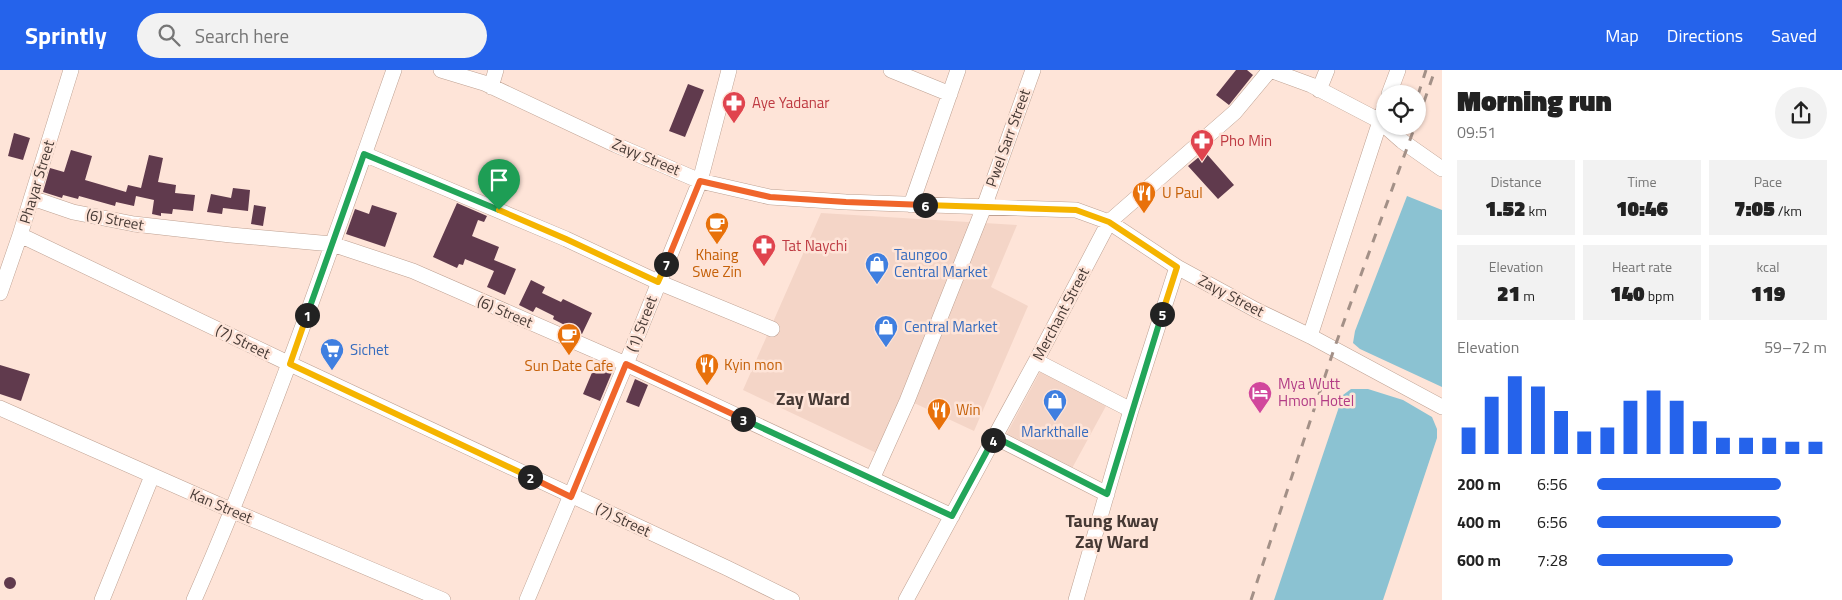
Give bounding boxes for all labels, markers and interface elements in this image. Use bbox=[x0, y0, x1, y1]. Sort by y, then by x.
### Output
search box bbox=[137, 13, 487, 58]
text: Sprintly bbox=[25, 17, 107, 53]
icon: search bbox=[155, 21, 183, 49]
text: Search here bbox=[195, 21, 289, 50]
text: Map bbox=[1605, 22, 1639, 49]
text: Directions bbox=[1667, 22, 1743, 49]
text: Saved bbox=[1771, 22, 1817, 49]
text: Morning run bbox=[1457, 79, 1612, 122]
street label: Pwel Sarr Street bbox=[979, 85, 1036, 190]
map controls bbox=[1376, 85, 1426, 135]
button: locate bbox=[1376, 85, 1426, 135]
button: share bbox=[1775, 87, 1827, 139]
pharmacy icon: Aye Yadanar bbox=[721, 90, 747, 124]
place label: Aye Yadanar bbox=[752, 91, 829, 114]
text: 09:51 bbox=[1457, 120, 1496, 144]
pharmacy icon: Pho Min bbox=[1189, 128, 1215, 162]
place label: Pho Min bbox=[1220, 129, 1272, 152]
street label: Zayy Street bbox=[609, 132, 684, 181]
street label: Phayar Street bbox=[13, 137, 60, 226]
pin bbox=[478, 159, 520, 210]
icon: arrive bbox=[485, 166, 513, 194]
text: Distance bbox=[1490, 171, 1542, 192]
text: Time bbox=[1627, 171, 1657, 192]
text: Pace bbox=[1754, 171, 1782, 192]
restaurant icon: U Paul bbox=[1131, 180, 1157, 214]
place label: U Paul bbox=[1162, 181, 1203, 204]
pin: 6 bbox=[912, 192, 938, 218]
text: 1.52 bbox=[1485, 192, 1526, 224]
text: 10:46 bbox=[1616, 192, 1668, 224]
text: 7:05 bbox=[1734, 192, 1775, 224]
text: 6 bbox=[922, 195, 929, 216]
text: km bbox=[1526, 200, 1547, 221]
text: /km bbox=[1775, 200, 1802, 221]
street label: (6) Street bbox=[84, 203, 147, 236]
cafe icon: Khaing Swe Zin bbox=[704, 211, 730, 245]
pharmacy icon: Tat Naychi bbox=[751, 233, 777, 267]
place label: Tat Naychi bbox=[782, 234, 847, 257]
place label: Khaing Swe Zin bbox=[692, 243, 742, 283]
place label: Taungoo Central Market bbox=[894, 243, 988, 283]
shop icon: Taungoo Central Market bbox=[864, 251, 890, 285]
pin: 7 bbox=[654, 252, 678, 276]
text: 7 bbox=[663, 254, 670, 275]
text: Elevation bbox=[1489, 256, 1543, 277]
text: Heart rate bbox=[1612, 256, 1672, 277]
text: kcal bbox=[1757, 256, 1779, 277]
street label: Merchant Street bbox=[1026, 262, 1095, 364]
street label: Zayy Street bbox=[1194, 269, 1269, 323]
text: 21 bbox=[1497, 277, 1520, 309]
text: 140 bbox=[1610, 277, 1645, 309]
text: 119 bbox=[1751, 277, 1785, 309]
text: m bbox=[1520, 285, 1535, 306]
text: bpm bbox=[1645, 285, 1674, 306]
street label: (6) Street bbox=[474, 290, 537, 334]
street label: (1) Street bbox=[620, 292, 663, 355]
pin: 1 bbox=[294, 302, 320, 328]
pin: 5 bbox=[1150, 302, 1174, 326]
text: 5 bbox=[1159, 304, 1166, 325]
text: 1 bbox=[304, 305, 311, 326]
shop icon: Central Market bbox=[873, 314, 899, 348]
place label: Central Market bbox=[904, 315, 998, 338]
street label: (7) Street bbox=[212, 318, 275, 365]
cafe icon: Sun Date Cafe bbox=[556, 322, 582, 356]
text: Elevation bbox=[1457, 335, 1519, 359]
text: 59–72 m bbox=[1764, 335, 1827, 359]
supermarket icon: Sichet bbox=[319, 337, 345, 371]
place label: Sichet bbox=[350, 338, 390, 361]
restaurant icon: Kyin mon bbox=[694, 352, 720, 386]
place label: Kyin mon bbox=[724, 353, 783, 376]
place label: Sun Date Cafe bbox=[525, 354, 613, 377]
place label: Mya Wutt Hmon Hotel bbox=[1278, 372, 1354, 412]
hotel icon: Mya Wutt Hmon Hotel bbox=[1247, 380, 1273, 414]
district label: Zay Ward bbox=[776, 385, 850, 412]
shop icon: Markthalle bbox=[1042, 388, 1068, 422]
restaurant icon: Win bbox=[926, 397, 952, 431]
place label: Win bbox=[956, 398, 981, 421]
pin: 3 bbox=[730, 406, 756, 432]
text: 3 bbox=[740, 409, 747, 430]
place label: Markthalle bbox=[1021, 420, 1089, 443]
pin: 4 bbox=[980, 428, 1006, 452]
text: 4 bbox=[990, 430, 997, 451]
pin: 2 bbox=[518, 464, 542, 490]
text: 2 bbox=[527, 467, 534, 488]
text: 200 m bbox=[1457, 472, 1501, 496]
text: 6:56 bbox=[1537, 472, 1567, 496]
street label: Kan Street bbox=[186, 482, 257, 529]
street label: (7) Street bbox=[592, 497, 655, 543]
district label: Taung Kway Zay Ward bbox=[1065, 507, 1159, 555]
text: 400 m bbox=[1457, 510, 1501, 534]
text: 6:56 bbox=[1537, 510, 1567, 534]
text: 600 m bbox=[1457, 548, 1501, 572]
text: 7:28 bbox=[1537, 548, 1567, 572]

